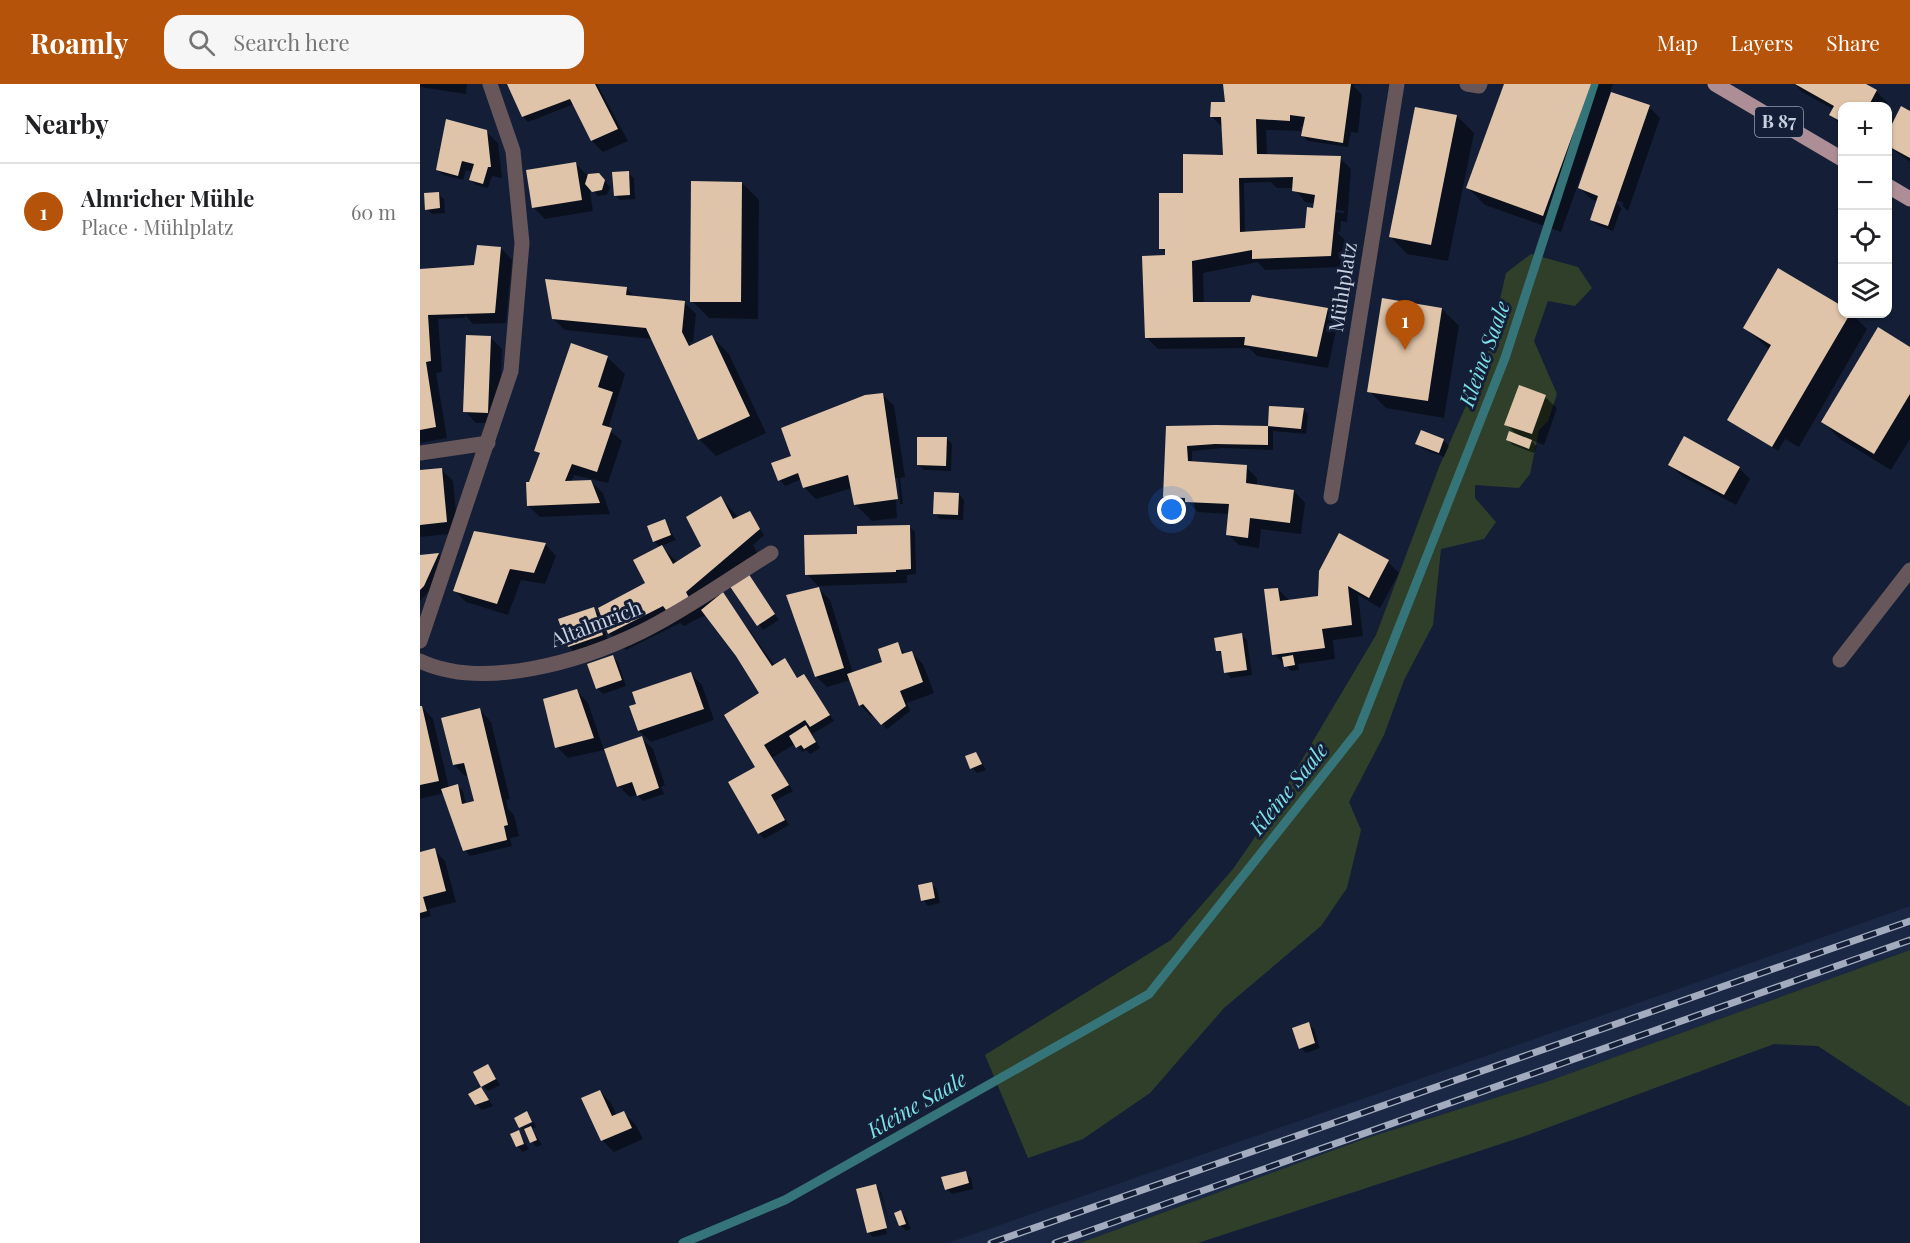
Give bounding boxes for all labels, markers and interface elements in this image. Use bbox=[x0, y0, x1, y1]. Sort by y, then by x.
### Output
search box bbox=[164, 15, 584, 69]
text: Roamly bbox=[30, 24, 128, 61]
icon: search bbox=[185, 26, 218, 59]
text: Search here bbox=[233, 27, 350, 57]
text: Map bbox=[1657, 28, 1698, 56]
text: Layers bbox=[1731, 28, 1793, 56]
text: Share bbox=[1826, 28, 1880, 56]
map controls bbox=[1838, 102, 1892, 318]
button: + bbox=[1838, 102, 1892, 156]
text: Nearby bbox=[24, 106, 109, 141]
road number: B 87 bbox=[1755, 107, 1803, 137]
button: − bbox=[1838, 156, 1892, 210]
text: Almricher Mühle bbox=[81, 183, 254, 213]
text: 1 bbox=[40, 198, 47, 225]
text: 60 m bbox=[351, 198, 396, 225]
button: locate bbox=[1838, 210, 1892, 264]
text: Place · Mühlplatz bbox=[81, 213, 233, 240]
street label: Mühlplatz bbox=[1321, 240, 1362, 333]
button: layers bbox=[1838, 264, 1892, 318]
water label: Kleine Saale bbox=[1451, 297, 1515, 411]
pin: 1 bbox=[1386, 300, 1424, 350]
your location bbox=[1157, 495, 1186, 524]
street label: Altalmrich bbox=[545, 593, 645, 653]
water label: Kleine Saale bbox=[1241, 736, 1333, 840]
water label: Kleine Saale bbox=[860, 1064, 971, 1143]

